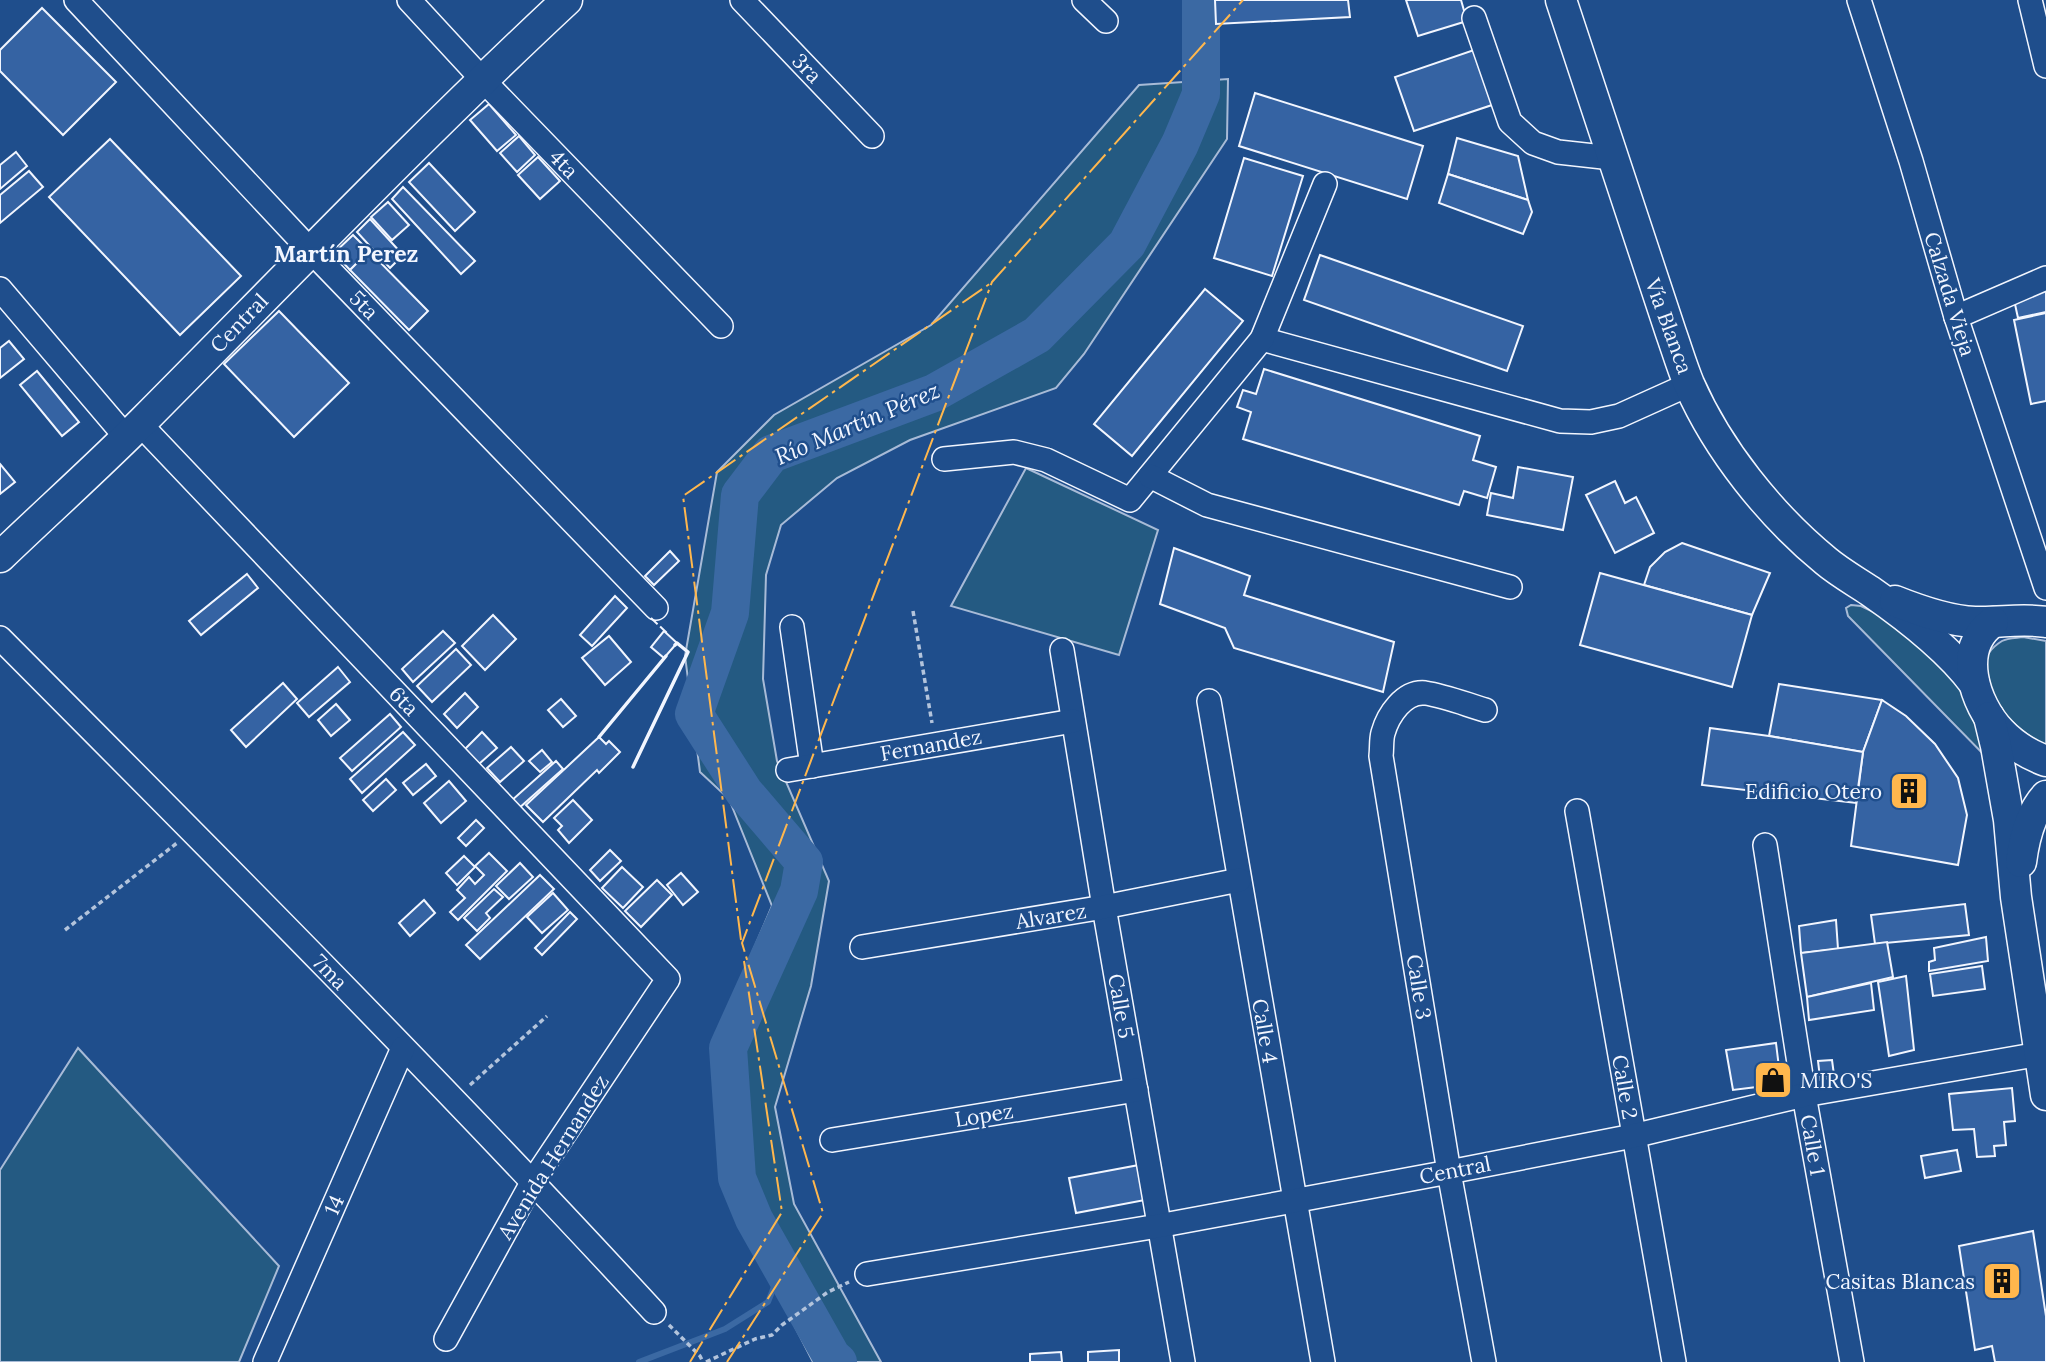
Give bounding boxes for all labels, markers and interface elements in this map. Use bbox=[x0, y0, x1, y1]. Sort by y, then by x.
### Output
street label: 3ra bbox=[786, 47, 828, 89]
street label: 4ta bbox=[544, 144, 584, 184]
street label: Calzada Vieja bbox=[1918, 229, 1982, 360]
district label: Martín Perez bbox=[274, 239, 419, 268]
street label: Vía Blanca bbox=[1639, 274, 1699, 378]
street label: 5ta bbox=[344, 285, 384, 325]
street label: Central bbox=[204, 288, 274, 358]
water label: Río Martín Pérez bbox=[770, 375, 944, 471]
street label: 6ta bbox=[383, 680, 425, 722]
street label: Fernandez bbox=[878, 723, 984, 767]
building icon: Edificio Otero bbox=[1888, 770, 1930, 812]
place label: Edificio Otero bbox=[1745, 778, 1882, 805]
street label: Alvarez bbox=[1013, 897, 1088, 935]
street label: 7ma bbox=[307, 948, 353, 996]
street label: Calle 3 bbox=[1401, 953, 1437, 1021]
street label: Calle 5 bbox=[1102, 972, 1140, 1040]
street label: Calle 4 bbox=[1246, 997, 1284, 1065]
street label: Calle 2 bbox=[1606, 1053, 1644, 1121]
shop icon: MIRO'S bbox=[1752, 1059, 1794, 1101]
place label: MIRO'S bbox=[1800, 1067, 1872, 1094]
street label: Avenida Hernandez bbox=[491, 1069, 615, 1245]
street label: Lopez bbox=[953, 1097, 1015, 1133]
street label: Calle 1 bbox=[1794, 1112, 1832, 1178]
street label: Central bbox=[1417, 1150, 1493, 1190]
street label: 14 bbox=[318, 1191, 350, 1219]
building icon: Casitas Blancas bbox=[1981, 1260, 2023, 1302]
place label: Casitas Blancas bbox=[1825, 1268, 1975, 1295]

